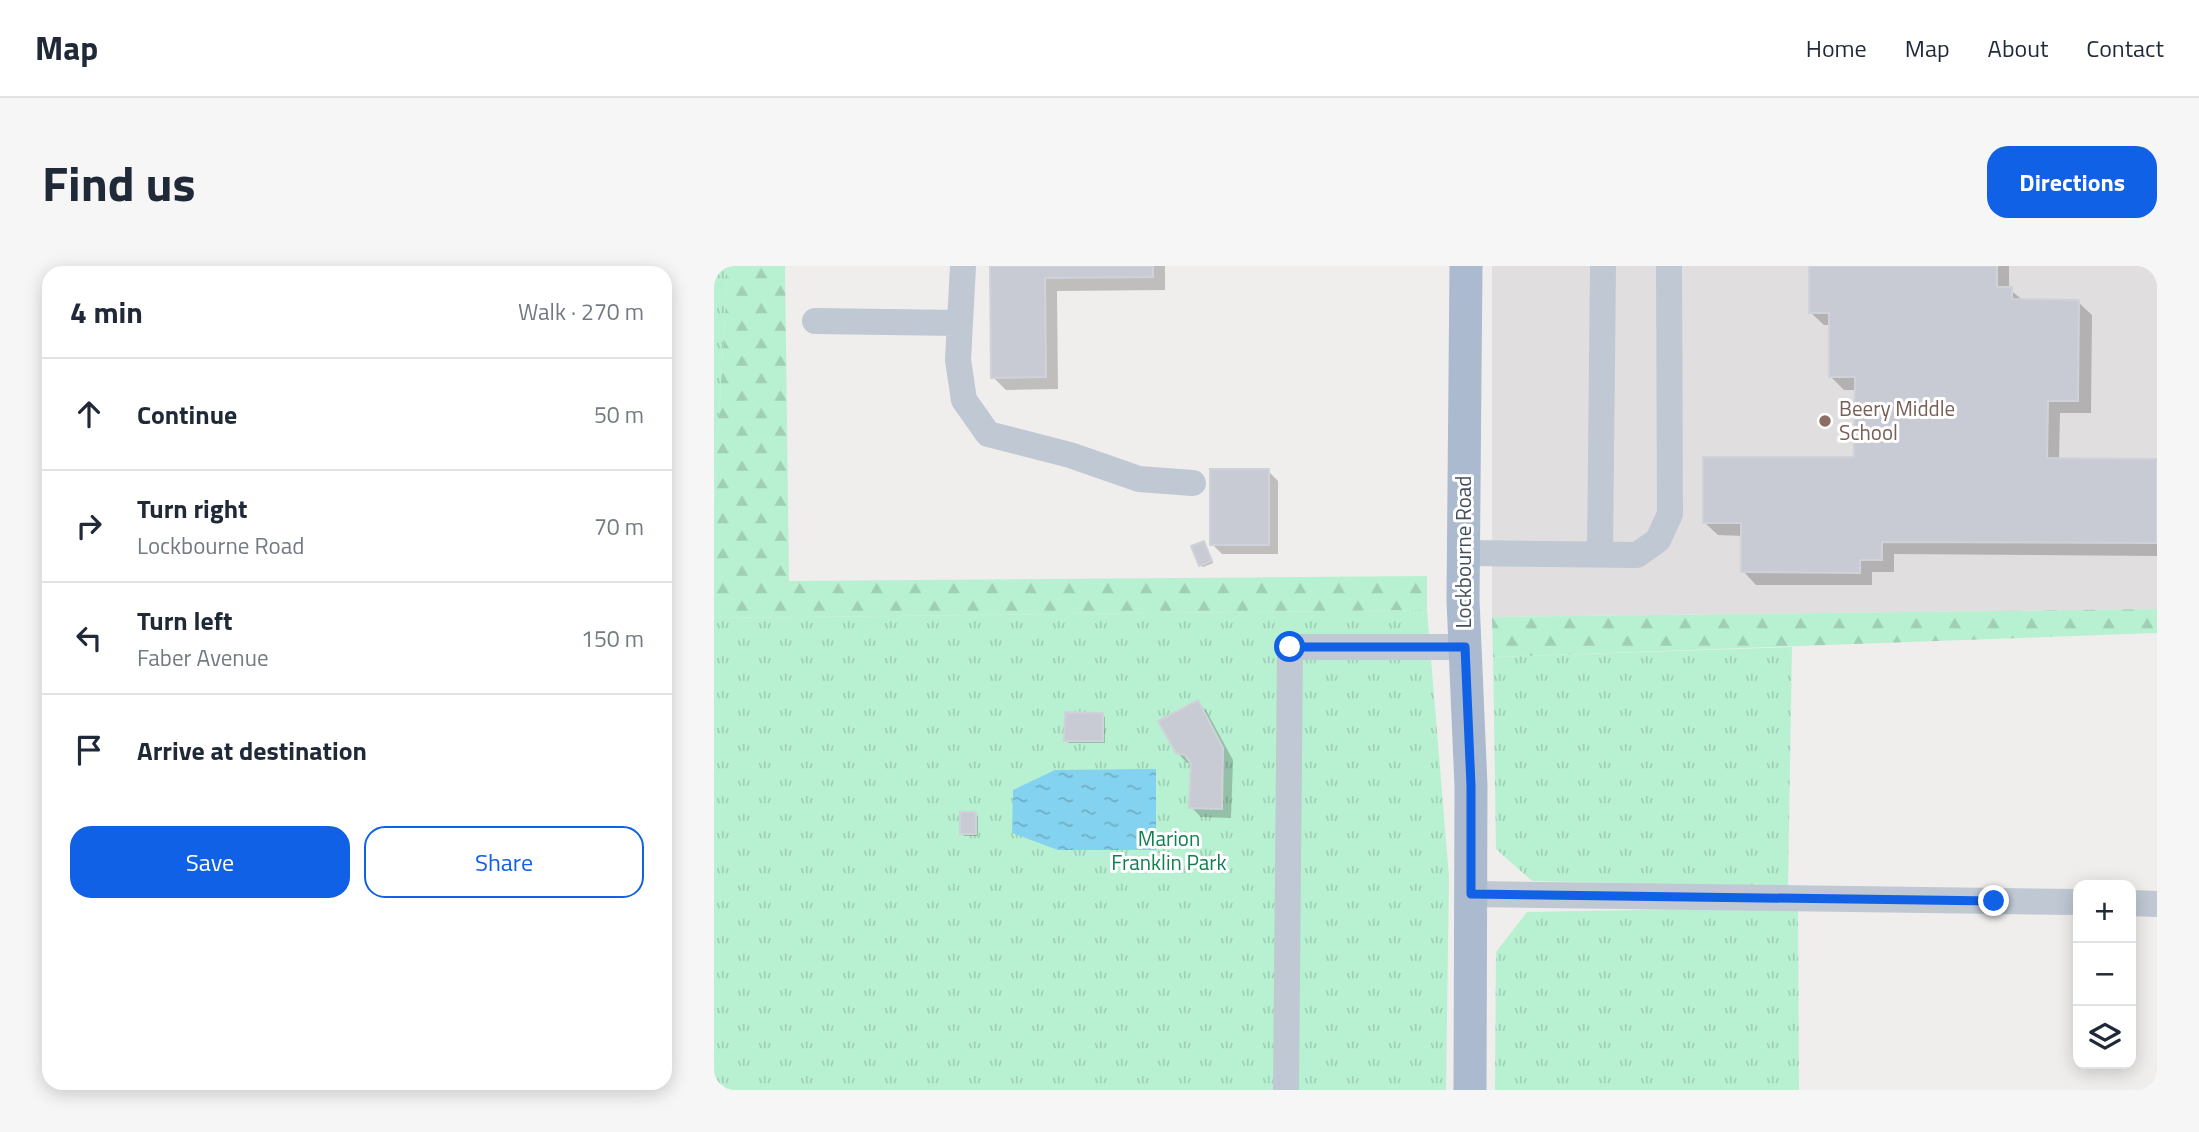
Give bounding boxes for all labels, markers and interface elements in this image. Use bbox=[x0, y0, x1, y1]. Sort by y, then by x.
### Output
text: Map bbox=[35, 23, 98, 73]
text: Home bbox=[1806, 30, 1867, 66]
text: Map bbox=[1905, 30, 1950, 66]
text: About bbox=[1988, 30, 2048, 66]
text: Contact bbox=[2086, 30, 2164, 66]
text: Find us bbox=[42, 145, 196, 220]
button: Directions bbox=[1987, 146, 2157, 218]
text: 4 min bbox=[70, 289, 143, 335]
text: Walk · 270 m bbox=[518, 294, 644, 329]
place label: Beery Middle School bbox=[1839, 392, 1955, 448]
icon: ahead bbox=[70, 395, 108, 433]
text: Continue bbox=[137, 395, 237, 434]
text: 50 m bbox=[594, 397, 644, 432]
marker: Beery Middle School bbox=[1817, 413, 1833, 429]
street label: Lockbourne Road bbox=[1447, 476, 1479, 628]
text: Turn right bbox=[137, 489, 248, 528]
icon: right bbox=[70, 507, 108, 545]
text: 70 m bbox=[594, 509, 644, 544]
text: Lockbourne Road bbox=[137, 528, 304, 563]
text: Turn left bbox=[137, 601, 232, 640]
icon: left bbox=[70, 619, 108, 657]
text: 150 m bbox=[581, 621, 644, 656]
route start bbox=[1274, 631, 1305, 662]
text: Faber Avenue bbox=[137, 640, 269, 675]
icon: arrive bbox=[70, 731, 108, 769]
text: Arrive at destination bbox=[137, 731, 367, 770]
park label: Marion Franklin Park bbox=[1111, 822, 1227, 878]
button: Save bbox=[70, 826, 350, 898]
button: Share bbox=[364, 826, 644, 898]
map controls bbox=[2073, 880, 2136, 1069]
button: + bbox=[2073, 880, 2136, 943]
route end bbox=[1978, 885, 2009, 916]
button: − bbox=[2073, 943, 2136, 1006]
button: layers bbox=[2073, 1006, 2136, 1069]

